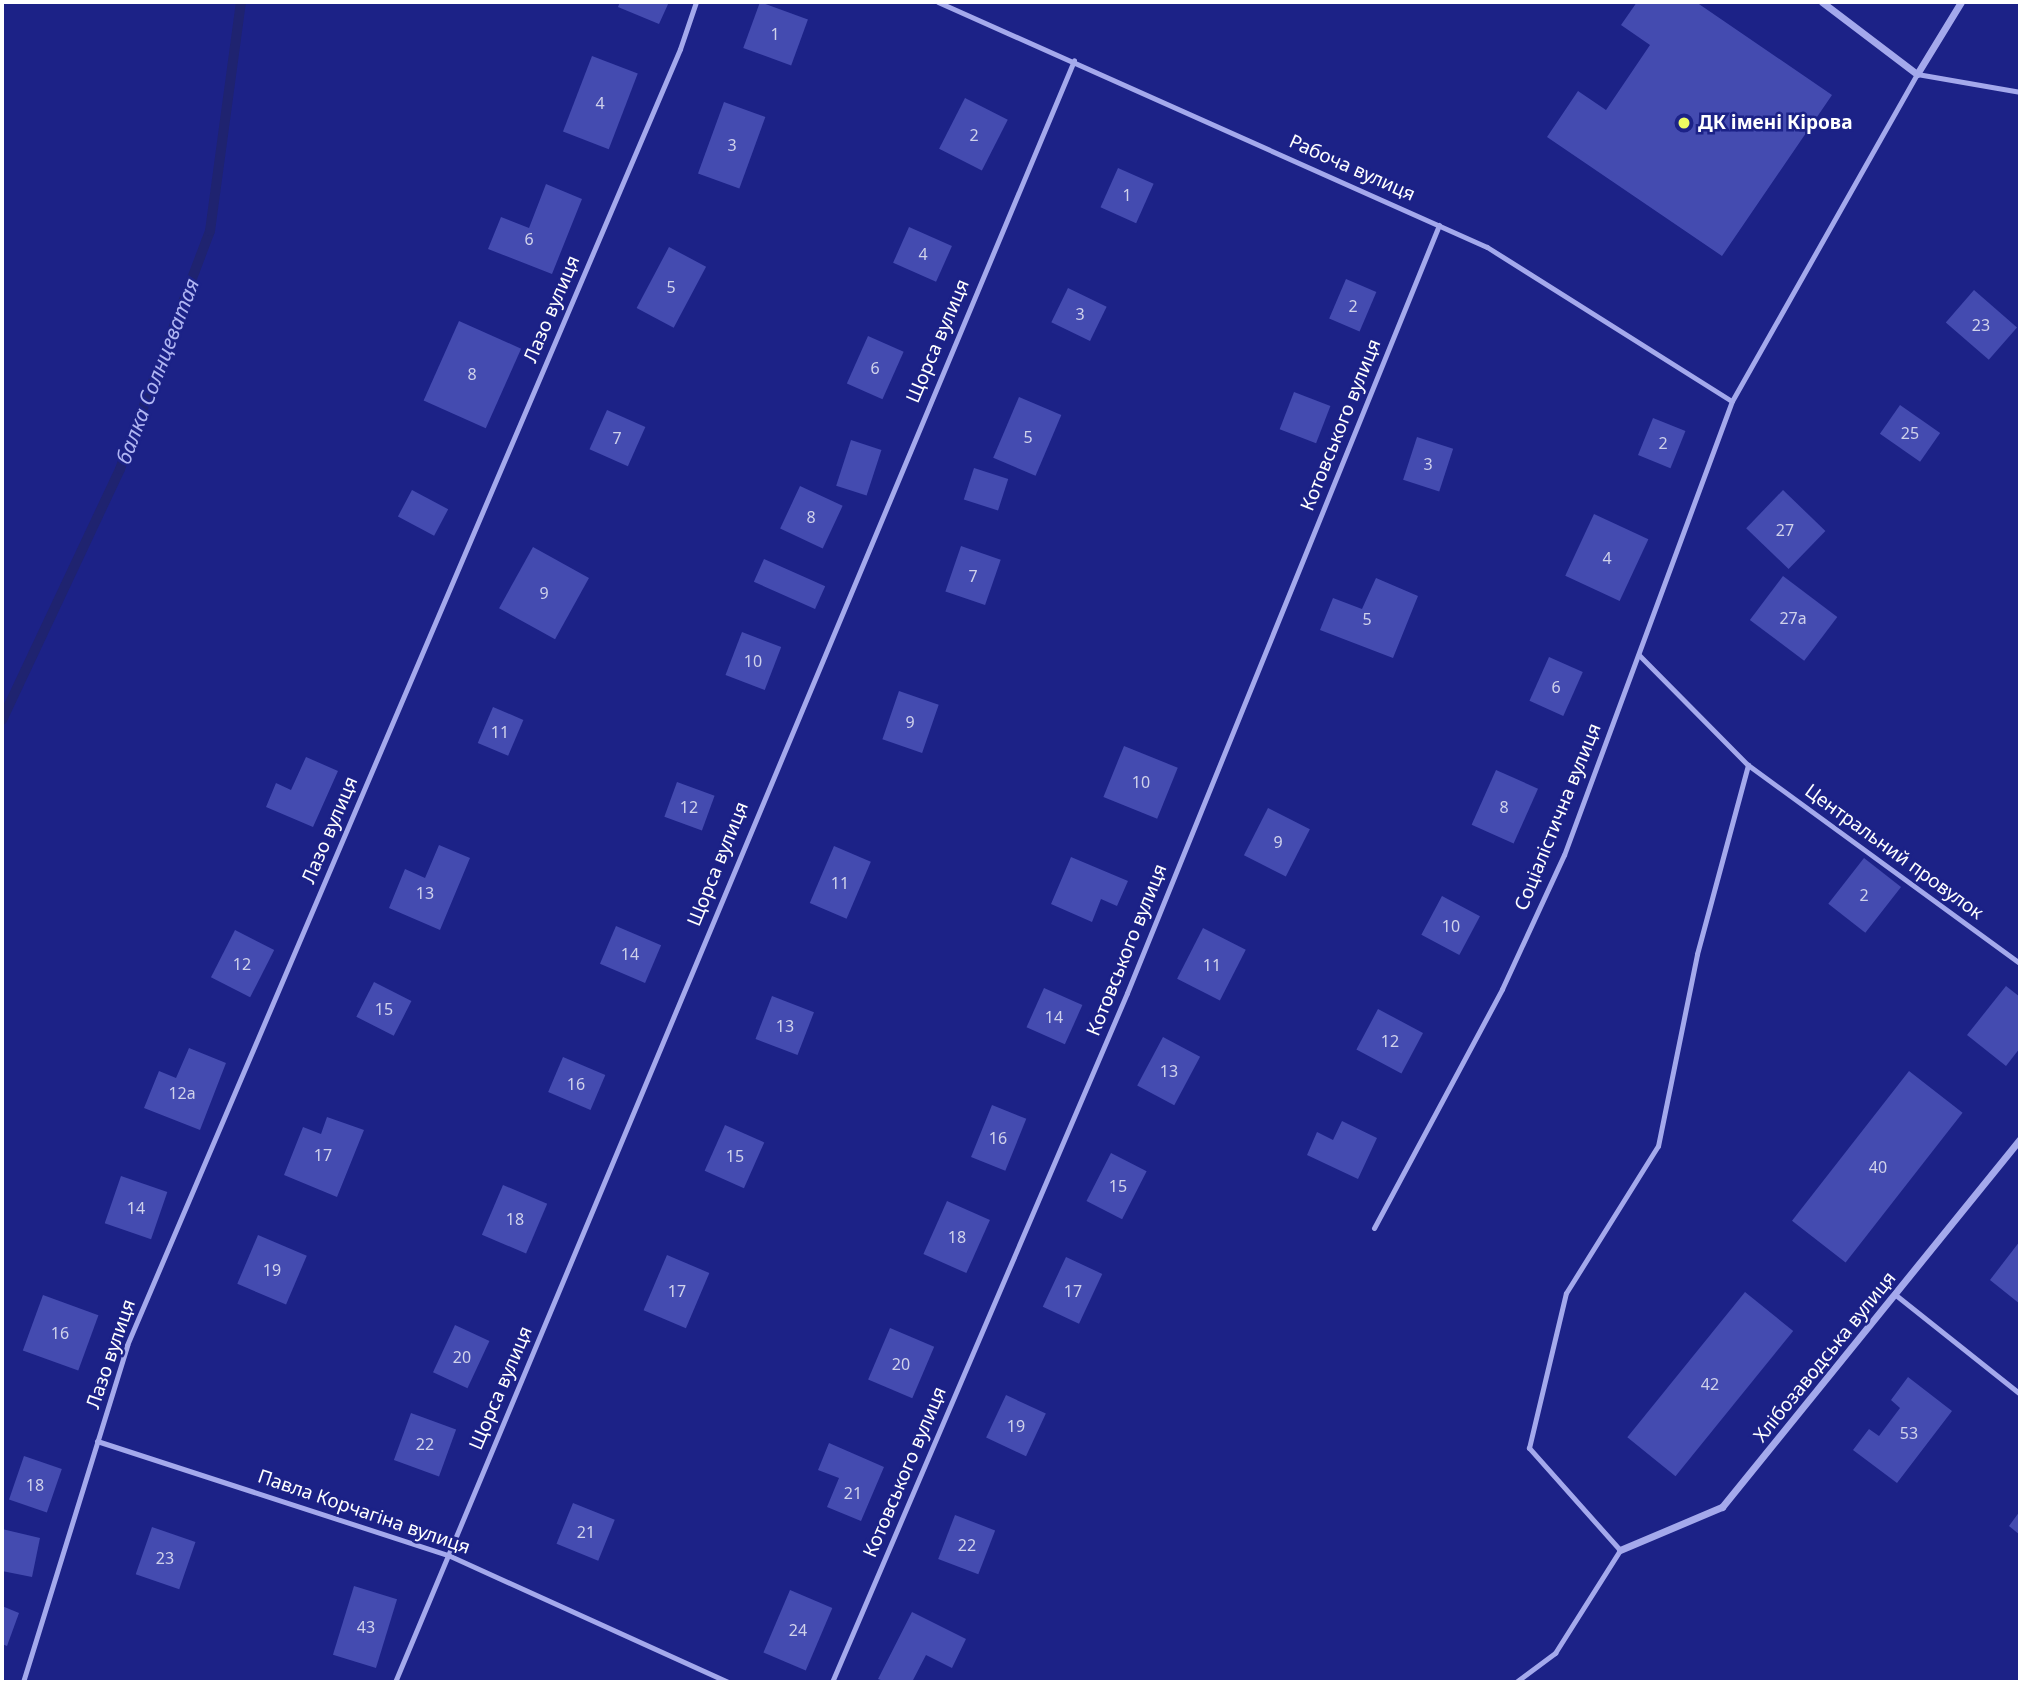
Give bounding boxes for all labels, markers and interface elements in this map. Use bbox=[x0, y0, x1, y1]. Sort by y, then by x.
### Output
house number: 1 bbox=[770, 24, 780, 44]
house number: 4 bbox=[595, 93, 605, 113]
place label: ДК імені Кірова bbox=[1698, 112, 1852, 134]
marker: ДК імені Кірова bbox=[1676, 115, 1692, 131]
house number: 2 bbox=[969, 125, 979, 145]
street label: Рабоча вулиця bbox=[1285, 130, 1419, 206]
house number: 3 bbox=[727, 135, 737, 155]
house number: 1 bbox=[1122, 185, 1132, 205]
house number: 6 bbox=[524, 229, 534, 249]
house number: 4 bbox=[918, 244, 928, 264]
street label: Лазо вулиця bbox=[519, 252, 585, 366]
water label: балка Солнцеватая bbox=[110, 275, 204, 467]
street label: Щорса вулиця bbox=[902, 276, 974, 406]
house number: 5 bbox=[666, 277, 676, 297]
house number: 2 bbox=[1348, 296, 1358, 316]
house number: 3 bbox=[1075, 304, 1085, 324]
house number: 23 bbox=[1972, 315, 1990, 335]
street label: Котовського вулиця bbox=[1296, 336, 1386, 514]
house number: 6 bbox=[870, 358, 880, 378]
house number: 8 bbox=[467, 364, 477, 384]
house number: 25 bbox=[1901, 423, 1919, 443]
house number: 5 bbox=[1023, 427, 1033, 447]
house number: 7 bbox=[612, 428, 622, 448]
house number: 2 bbox=[1658, 433, 1668, 453]
house number: 3 bbox=[1423, 454, 1433, 474]
house number: 8 bbox=[806, 507, 816, 527]
house number: 27 bbox=[1776, 520, 1794, 540]
house number: 4 bbox=[1602, 548, 1612, 568]
house number: 7 bbox=[968, 566, 978, 586]
house number: 9 bbox=[539, 583, 549, 603]
house number: 27а bbox=[1779, 608, 1807, 628]
house number: 5 bbox=[1362, 609, 1372, 629]
house number: 10 bbox=[744, 651, 762, 671]
house number: 6 bbox=[1551, 677, 1561, 697]
house number: 9 bbox=[905, 712, 915, 732]
street label: Соціалістична вулиця bbox=[1510, 720, 1606, 914]
house number: 11 bbox=[491, 722, 509, 742]
house number: 10 bbox=[1132, 772, 1150, 792]
street label: Лазо вулиця bbox=[297, 773, 363, 887]
street label: Центральний провулок bbox=[1800, 780, 1988, 924]
house number: 12 bbox=[680, 797, 698, 817]
house number: 8 bbox=[1499, 797, 1509, 817]
street label: Щорса вулиця bbox=[683, 799, 753, 929]
house number: 9 bbox=[1273, 832, 1283, 852]
street label: Котовського вулиця bbox=[1082, 861, 1172, 1039]
house number: 11 bbox=[831, 873, 849, 893]
house number: 13 bbox=[416, 883, 434, 903]
house number: 2 bbox=[1859, 885, 1869, 905]
house number: 10 bbox=[1442, 916, 1460, 936]
house number: 14 bbox=[621, 944, 639, 964]
house number: 12 bbox=[233, 954, 251, 974]
house number: 11 bbox=[1203, 955, 1221, 975]
house number: 15 bbox=[375, 999, 393, 1019]
house number: 14 bbox=[1045, 1007, 1063, 1027]
house number: 13 bbox=[776, 1016, 794, 1036]
house number: 12 bbox=[1381, 1031, 1399, 1051]
house number: 13 bbox=[1160, 1061, 1178, 1081]
house number: 16 bbox=[567, 1074, 585, 1094]
house number: 12а bbox=[168, 1083, 196, 1103]
house number: 16 bbox=[989, 1128, 1007, 1148]
house number: 17 bbox=[314, 1145, 332, 1165]
house number: 15 bbox=[726, 1146, 744, 1166]
house number: 40 bbox=[1869, 1157, 1887, 1177]
house number: 15 bbox=[1109, 1176, 1127, 1196]
house number: 14 bbox=[127, 1198, 145, 1218]
house number: 18 bbox=[506, 1209, 524, 1229]
house number: 18 bbox=[948, 1227, 966, 1247]
house number: 19 bbox=[263, 1260, 281, 1280]
street label: Хлібозаводська вулиця bbox=[1749, 1267, 1901, 1447]
house number: 17 bbox=[668, 1281, 686, 1301]
house number: 17 bbox=[1064, 1281, 1082, 1301]
street label: Лазо вулиця bbox=[82, 1296, 140, 1412]
house number: 16 bbox=[51, 1323, 69, 1343]
street label: Щорса вулиця bbox=[465, 1323, 537, 1453]
house number: 20 bbox=[453, 1347, 471, 1367]
house number: 20 bbox=[892, 1354, 910, 1374]
house number: 42 bbox=[1701, 1374, 1719, 1394]
street label: Котовського вулиця bbox=[859, 1383, 951, 1561]
house number: 19 bbox=[1007, 1416, 1025, 1436]
house number: 53 bbox=[1900, 1423, 1918, 1443]
house number: 22 bbox=[416, 1434, 434, 1454]
street label: Павла Корчагіна вулиця bbox=[255, 1465, 473, 1559]
house number: 18 bbox=[26, 1475, 44, 1495]
house number: 21 bbox=[844, 1483, 862, 1503]
house number: 21 bbox=[577, 1522, 595, 1542]
house number: 22 bbox=[958, 1535, 976, 1555]
house number: 23 bbox=[156, 1548, 174, 1568]
house number: 43 bbox=[357, 1617, 375, 1637]
house number: 24 bbox=[789, 1620, 807, 1640]

